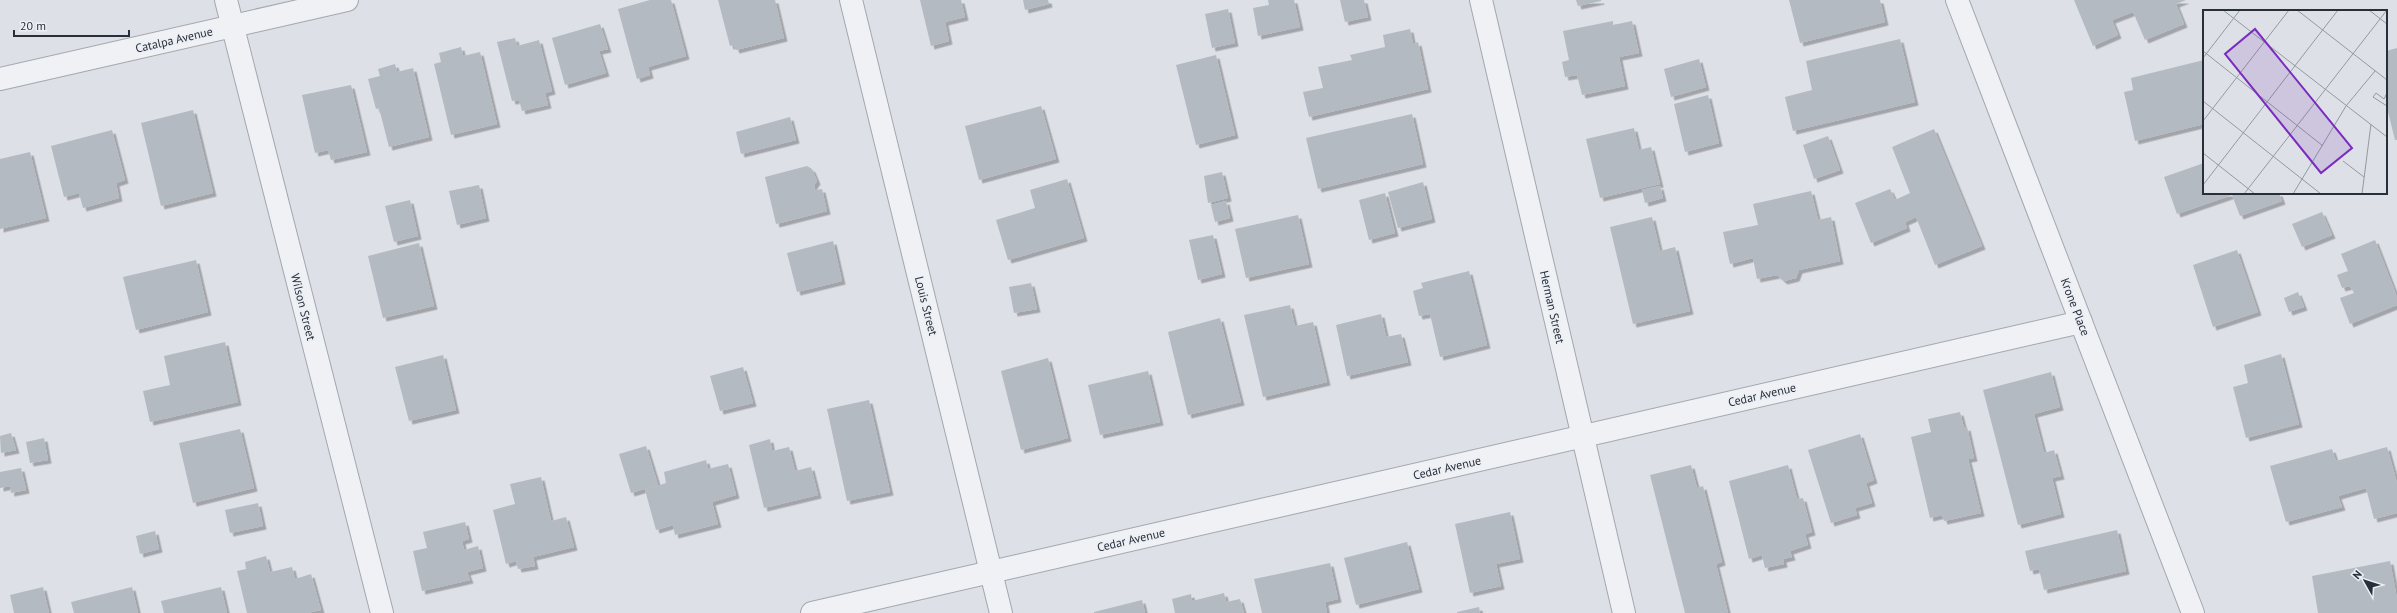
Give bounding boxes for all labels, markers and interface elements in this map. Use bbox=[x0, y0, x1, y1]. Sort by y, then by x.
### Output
inset map bbox=[2203, 10, 2387, 194]
scale bar bbox=[14, 12, 129, 38]
text: 20 m bbox=[20, 18, 46, 33]
street label: Catalpa Avenue bbox=[134, 23, 214, 56]
street label: Herman Street bbox=[1537, 269, 1568, 345]
street label: Wilson Street bbox=[288, 272, 319, 342]
street label: Louis Street bbox=[912, 275, 941, 337]
street label: Krone Place bbox=[2058, 276, 2093, 338]
street label: Cedar Avenue bbox=[1726, 379, 1797, 410]
street label: Cedar Avenue bbox=[1411, 452, 1482, 483]
street label: Cedar Avenue bbox=[1095, 524, 1166, 555]
north arrow bbox=[2345, 561, 2385, 601]
text: N bbox=[2350, 567, 2365, 582]

